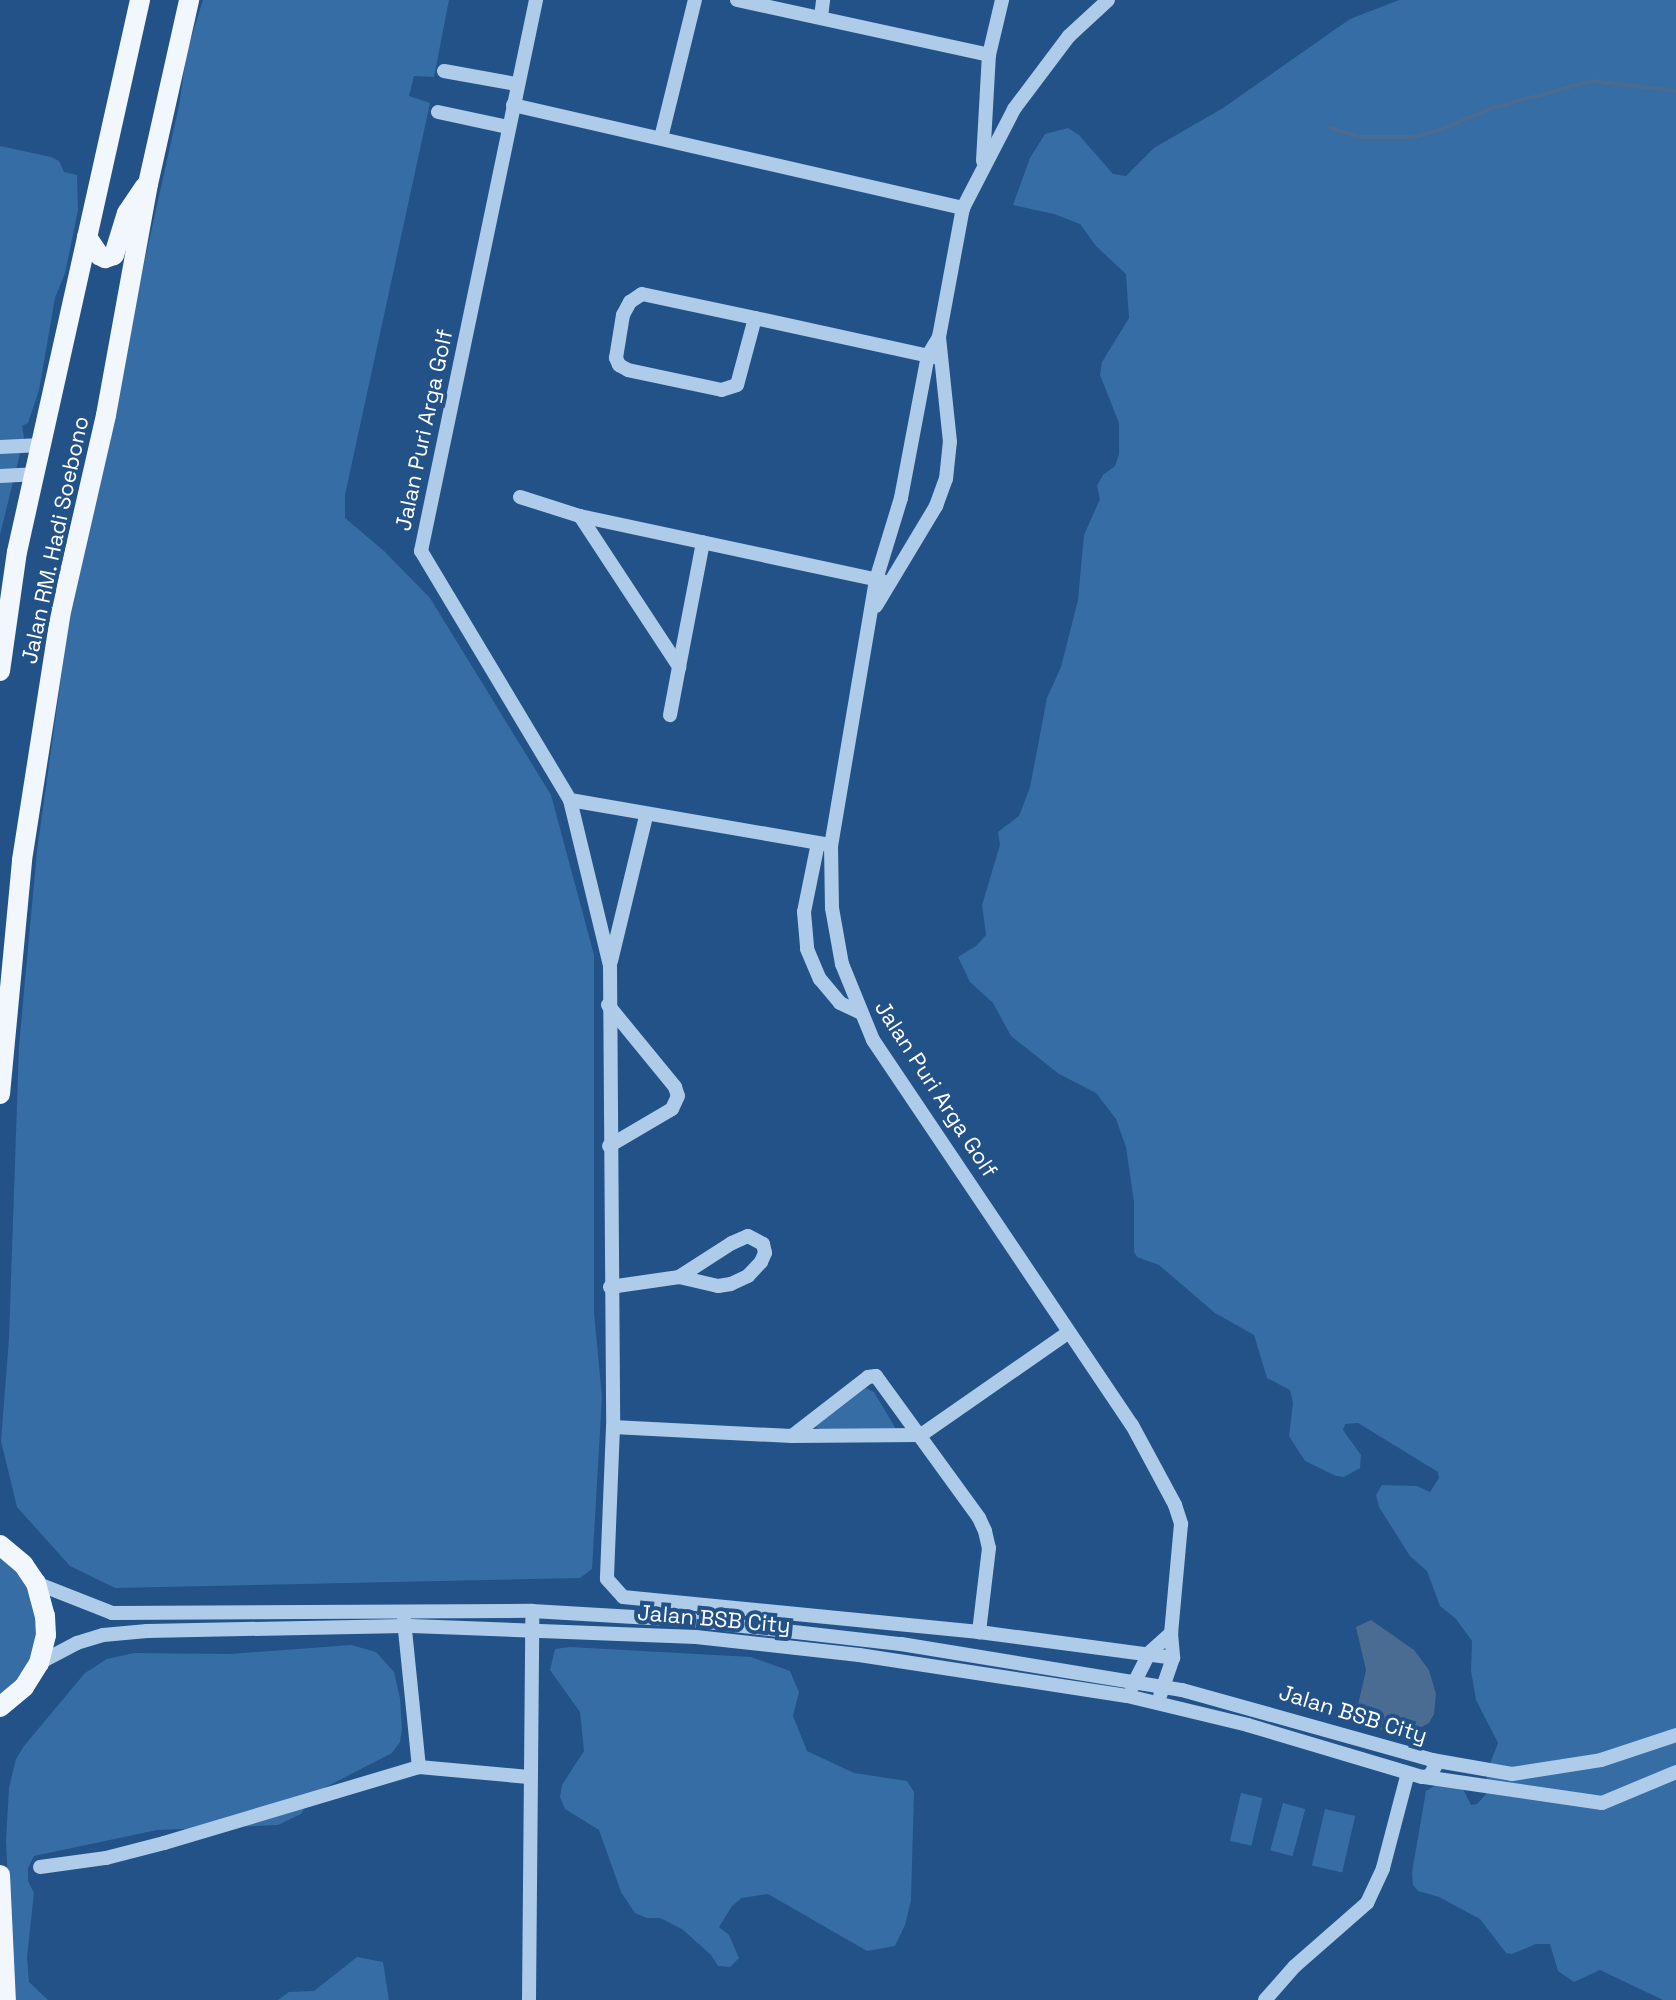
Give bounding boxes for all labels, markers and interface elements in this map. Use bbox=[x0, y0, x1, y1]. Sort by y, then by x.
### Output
street label: Jalan Puri Arga Golf bbox=[390, 327, 458, 533]
street label: Jalan RM. Hadi Soebono bbox=[16, 413, 94, 667]
street label: Jalan Puri Arga Golf bbox=[869, 996, 1003, 1182]
street label: Jalan BSB City bbox=[636, 1599, 792, 1639]
street label: Jalan BSB City bbox=[1276, 1679, 1430, 1749]

